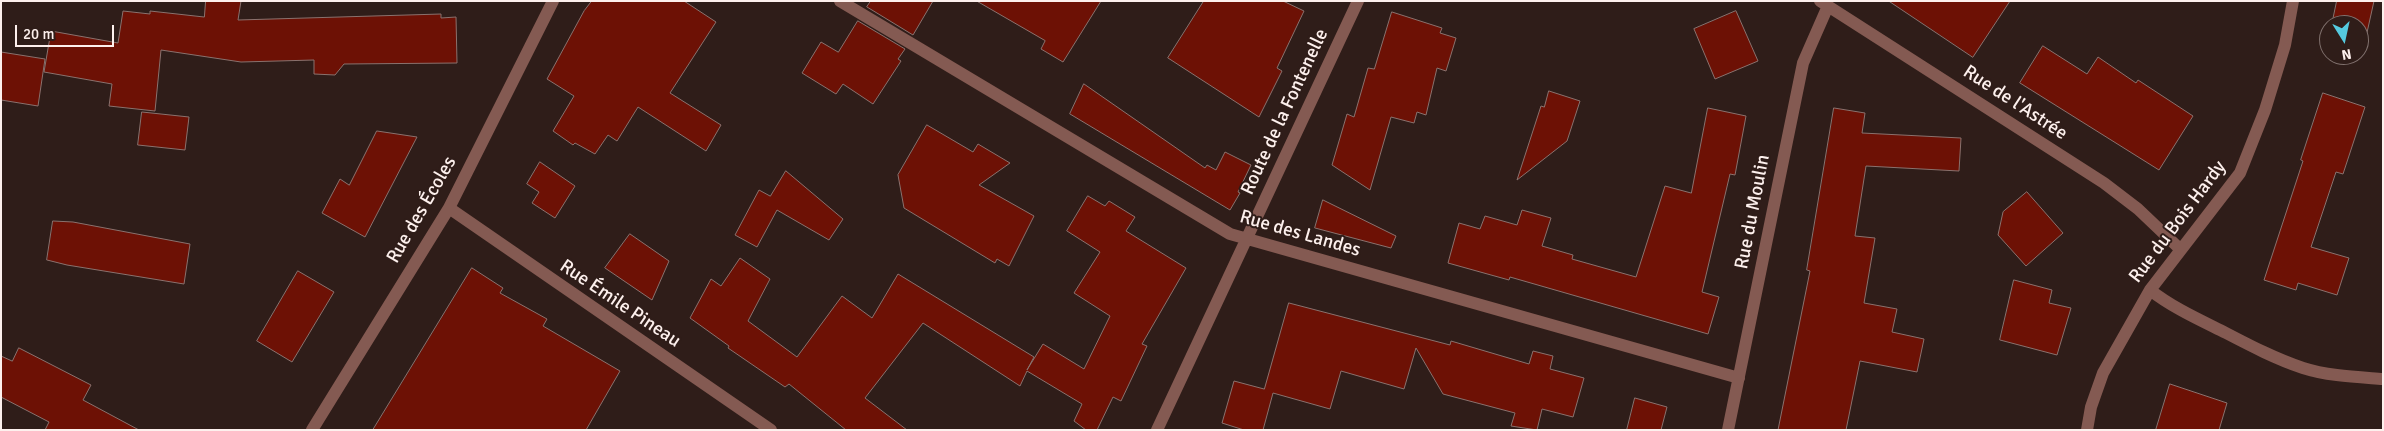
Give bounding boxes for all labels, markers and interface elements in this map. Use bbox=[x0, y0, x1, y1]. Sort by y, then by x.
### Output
scale bar bbox=[18, 15, 116, 47]
north arrow bbox=[2319, 15, 2369, 65]
text: 20 m bbox=[23, 25, 54, 43]
street label: Route de la Fontenelle bbox=[1237, 25, 1333, 199]
text: N bbox=[2340, 45, 2353, 63]
street label: Rue de l'Astrée bbox=[1958, 61, 2072, 145]
street label: Rue des Écoles bbox=[382, 153, 462, 267]
street label: Rue du Moulin bbox=[1731, 153, 1775, 271]
street label: Rue du Bois Hardy bbox=[2125, 156, 2231, 288]
street label: Rue des Landes bbox=[1237, 206, 1363, 262]
street label: Rue Émile Pineau bbox=[555, 255, 685, 353]

